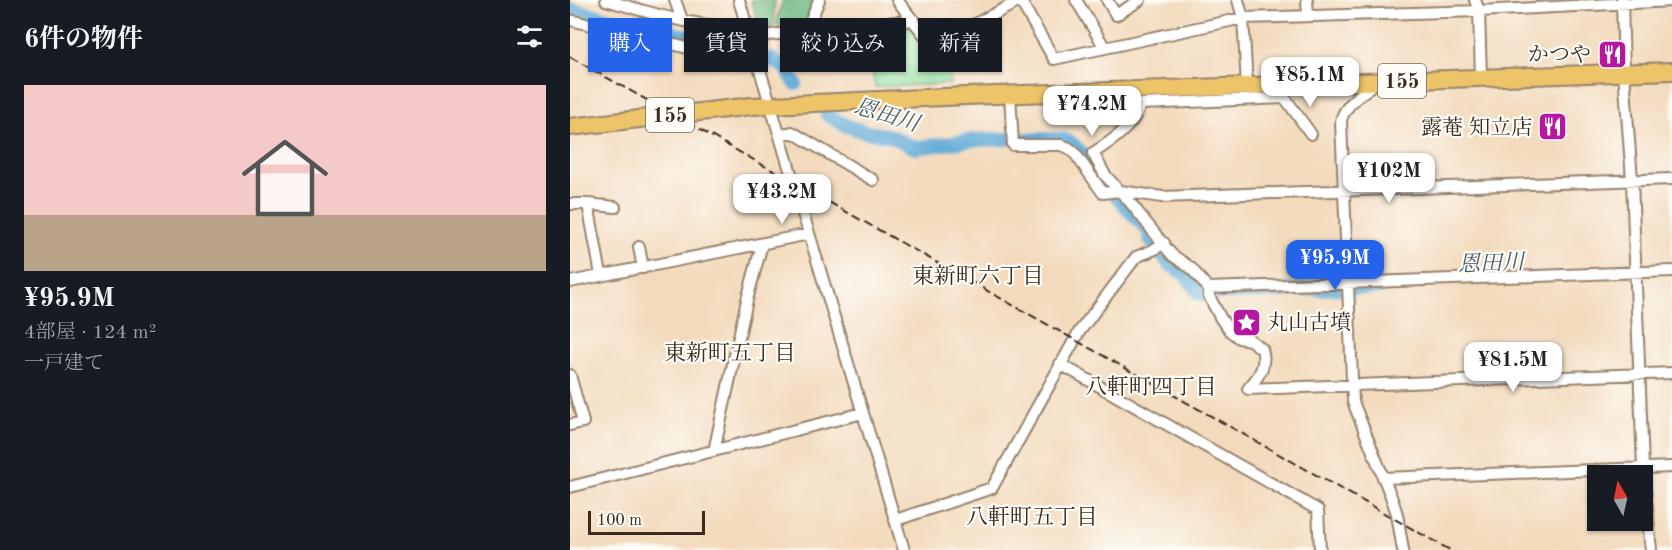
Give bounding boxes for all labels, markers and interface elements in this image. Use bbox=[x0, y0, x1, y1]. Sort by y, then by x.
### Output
chip: 購入 bbox=[588, 18, 672, 72]
chip: 賃貸 bbox=[684, 18, 768, 72]
chip: 絞り込み bbox=[780, 18, 906, 72]
chip: 新着 bbox=[918, 18, 1002, 72]
icon: filters bbox=[513, 20, 546, 53]
text: 6件の物件 bbox=[24, 27, 143, 53]
restaurant icon: かつや bbox=[1596, 38, 1628, 70]
place label: かつや bbox=[1528, 44, 1591, 66]
pin: ¥85.1M bbox=[1261, 57, 1359, 108]
road number: 155 bbox=[1378, 64, 1426, 98]
text: ¥85.1M bbox=[1275, 66, 1345, 86]
pin: ¥74.2M bbox=[1043, 86, 1141, 137]
water label: 恩田川 bbox=[852, 94, 924, 137]
text: ¥74.2M bbox=[1057, 95, 1127, 115]
road number: 155 bbox=[646, 98, 694, 132]
restaurant icon: 露菴 知立店 bbox=[1537, 111, 1569, 143]
place label: 露菴 知立店 bbox=[1421, 116, 1532, 139]
icon: home bbox=[231, 124, 339, 232]
pin: ¥102M bbox=[1347, 153, 1431, 204]
text: ¥102M bbox=[1357, 162, 1421, 182]
pin: ¥43.2M bbox=[733, 174, 831, 225]
text: ¥43.2M bbox=[747, 183, 817, 203]
pin: ¥95.9M bbox=[1286, 240, 1384, 291]
text: ¥95.9M bbox=[1300, 249, 1370, 269]
water label: 恩田川 bbox=[1458, 250, 1526, 276]
district label: 東新町六丁目 bbox=[912, 264, 1044, 288]
text: ¥95.9M bbox=[24, 286, 115, 312]
place icon: 丸山古墳 bbox=[1230, 306, 1262, 338]
place label: 丸山古墳 bbox=[1267, 311, 1351, 334]
text: 4部屋 · 124 m² bbox=[24, 323, 156, 343]
district label: 東新町五丁目 bbox=[664, 341, 796, 365]
pin: ¥81.5M bbox=[1464, 342, 1562, 393]
text: ¥81.5M bbox=[1478, 351, 1548, 371]
text: 一戸建て bbox=[24, 354, 104, 374]
district label: 八軒町四丁目 bbox=[1085, 375, 1217, 399]
north arrow bbox=[1587, 465, 1653, 531]
map controls bbox=[1587, 465, 1653, 531]
district label: 八軒町五丁目 bbox=[966, 505, 1098, 529]
scale bar bbox=[588, 508, 705, 536]
text: 100 m bbox=[597, 513, 642, 529]

